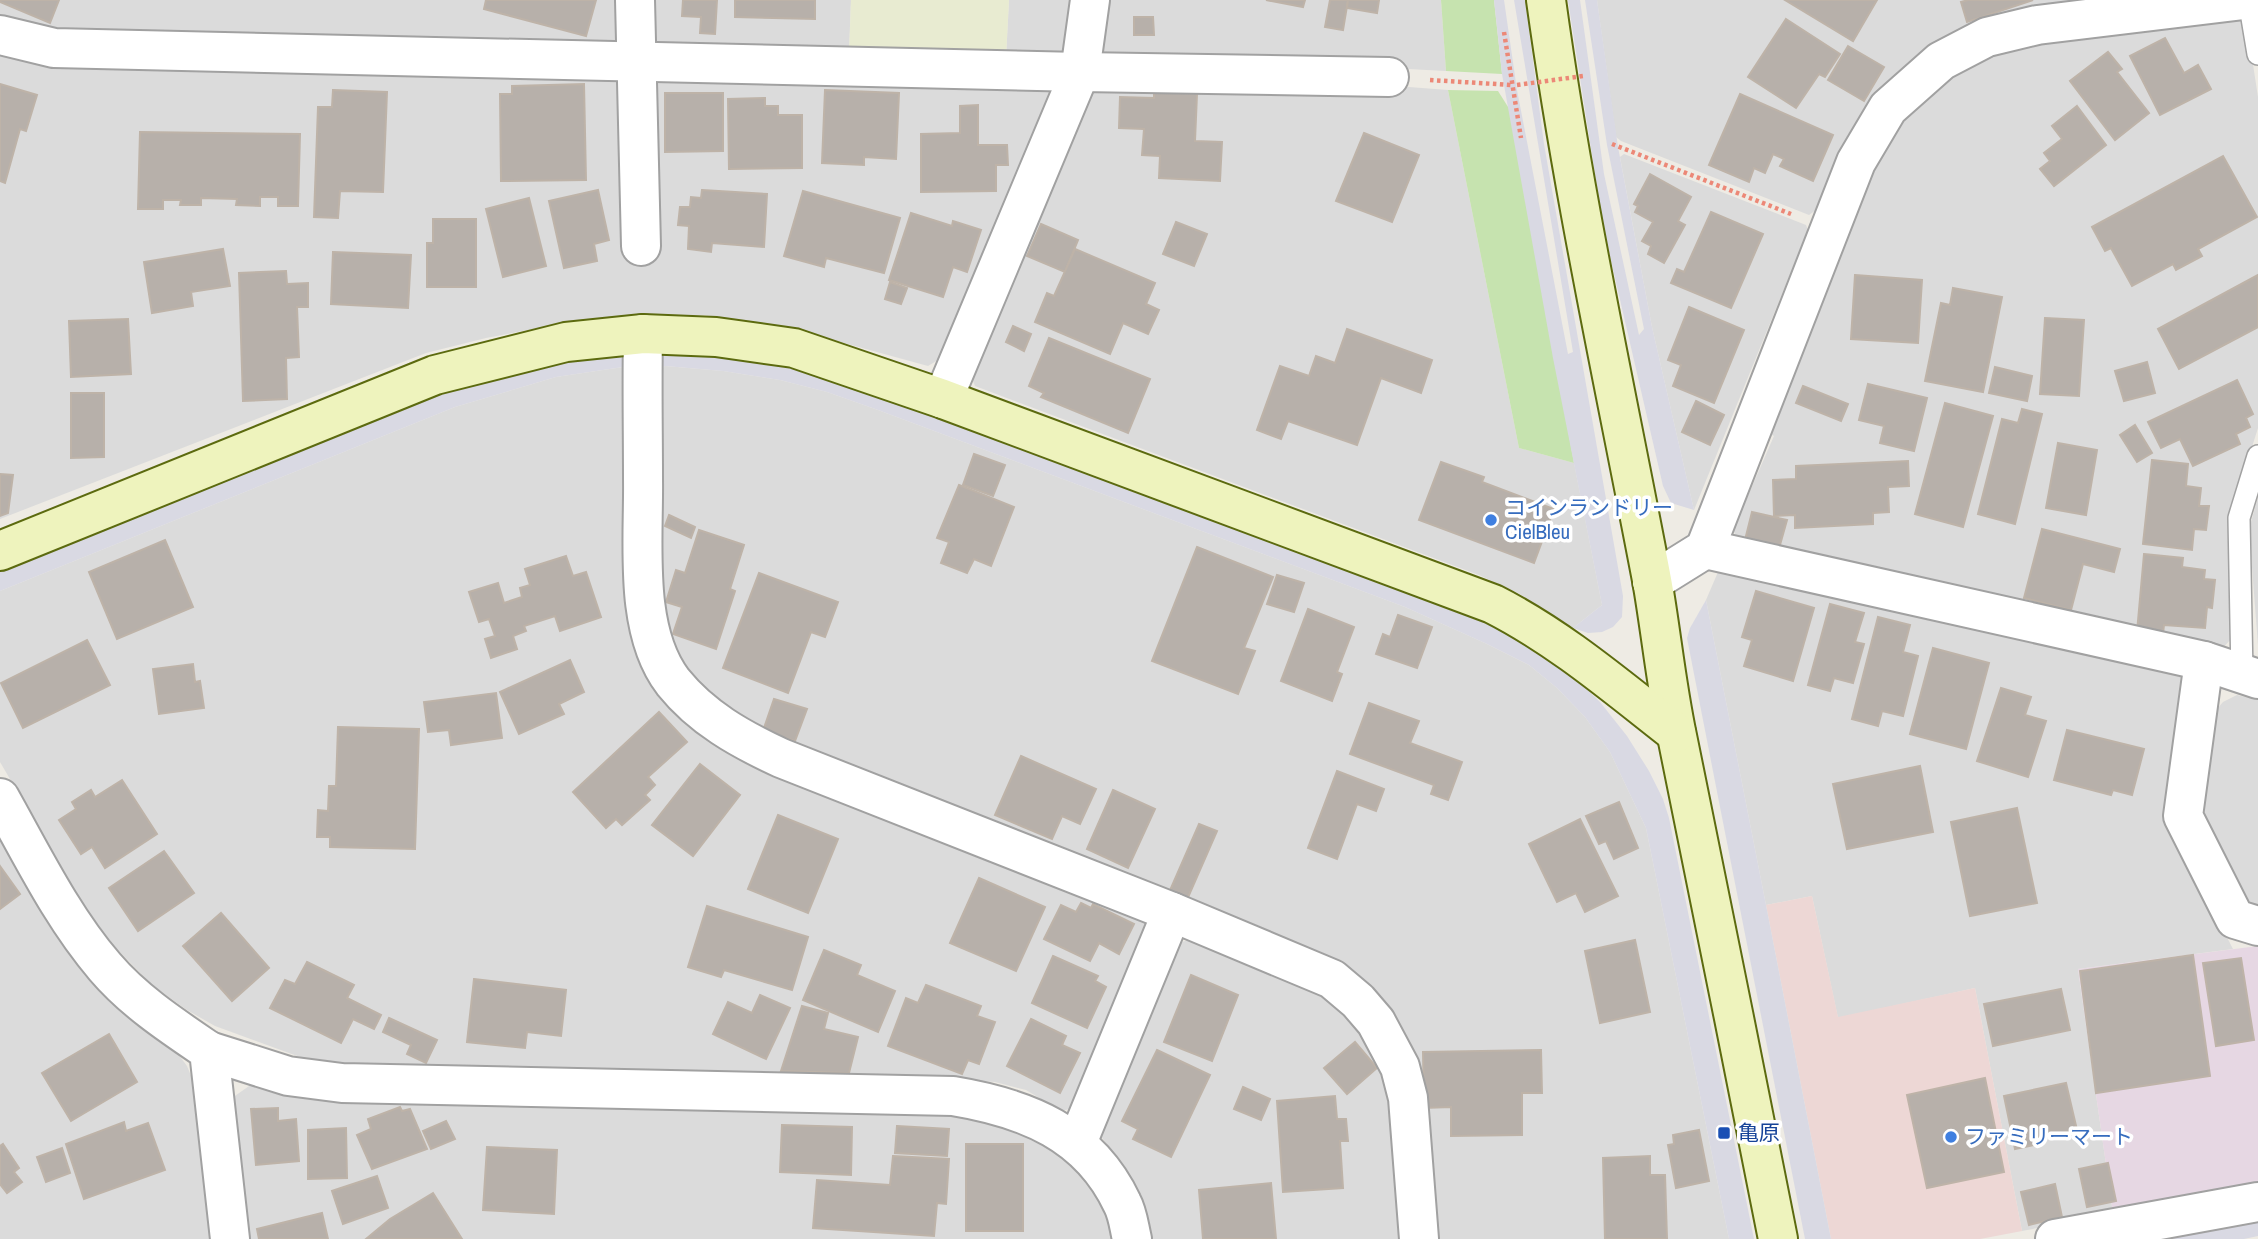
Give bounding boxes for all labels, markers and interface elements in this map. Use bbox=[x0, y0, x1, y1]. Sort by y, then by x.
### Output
place label: コインランドリー CielBleu bbox=[1505, 493, 1673, 546]
marker: コインランドリー CielBleu bbox=[1483, 512, 1499, 528]
place label: 亀原 bbox=[1738, 1118, 1780, 1147]
place label: ファミリーマート bbox=[1965, 1122, 2133, 1151]
marker: 亀原 bbox=[1716, 1125, 1732, 1141]
marker: ファミリーマート bbox=[1943, 1129, 1959, 1145]

